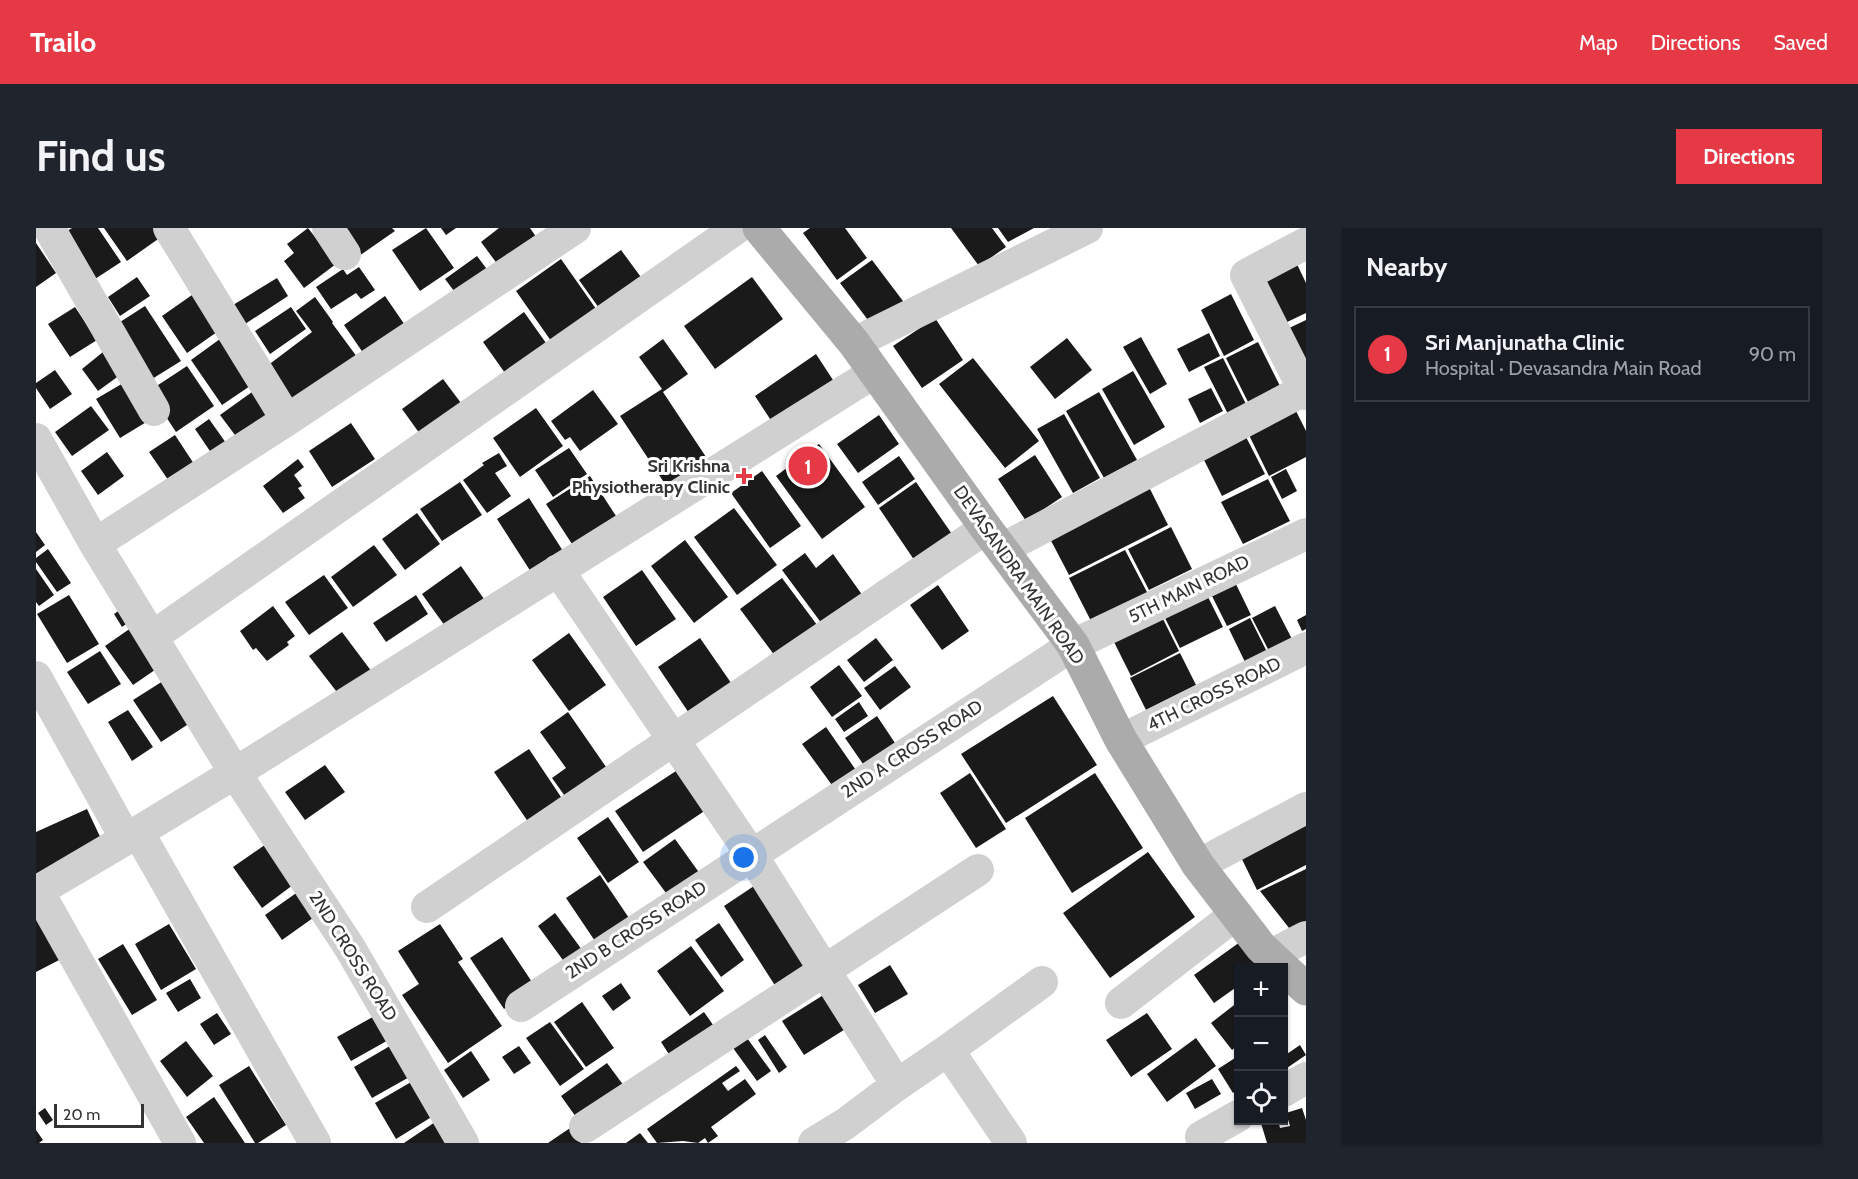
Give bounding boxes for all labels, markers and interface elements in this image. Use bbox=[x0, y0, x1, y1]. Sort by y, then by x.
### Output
text: Trailo bbox=[30, 25, 96, 59]
text: Map bbox=[1579, 30, 1618, 55]
text: Directions bbox=[1651, 30, 1740, 55]
text: Saved bbox=[1773, 30, 1828, 55]
button: Directions bbox=[1676, 129, 1822, 184]
text: Find us bbox=[36, 130, 165, 182]
text: Nearby bbox=[1366, 251, 1447, 283]
text: Sri Manjunatha Clinic bbox=[1425, 329, 1624, 356]
text: 1 bbox=[1384, 342, 1391, 366]
text: 90 m bbox=[1749, 342, 1796, 366]
text: Hospital · Devasandra Main Road bbox=[1425, 356, 1702, 380]
pin: 1 bbox=[788, 444, 828, 488]
place label: Sri Krishna Physiotherapy Clinic bbox=[572, 455, 730, 498]
marker: Sri Krishna Physiotherapy Clinic bbox=[735, 467, 753, 485]
street label: DEVASANDRA MAIN ROAD bbox=[949, 481, 1089, 669]
street label: 5TH MAIN ROAD bbox=[1125, 550, 1253, 628]
street label: 4TH CROSS ROAD bbox=[1144, 652, 1284, 736]
street label: 2ND A CROSS ROAD bbox=[837, 695, 987, 803]
your location bbox=[729, 843, 758, 872]
street label: 2ND B CROSS ROAD bbox=[561, 876, 711, 984]
street label: 2ND CROSS ROAD bbox=[304, 887, 402, 1025]
map controls bbox=[1234, 963, 1288, 1125]
button: + bbox=[1234, 963, 1288, 1017]
button: − bbox=[1234, 1017, 1288, 1071]
button: locate bbox=[1234, 1071, 1288, 1125]
scale bar bbox=[54, 1101, 144, 1128]
text: 20 m bbox=[63, 1105, 100, 1124]

